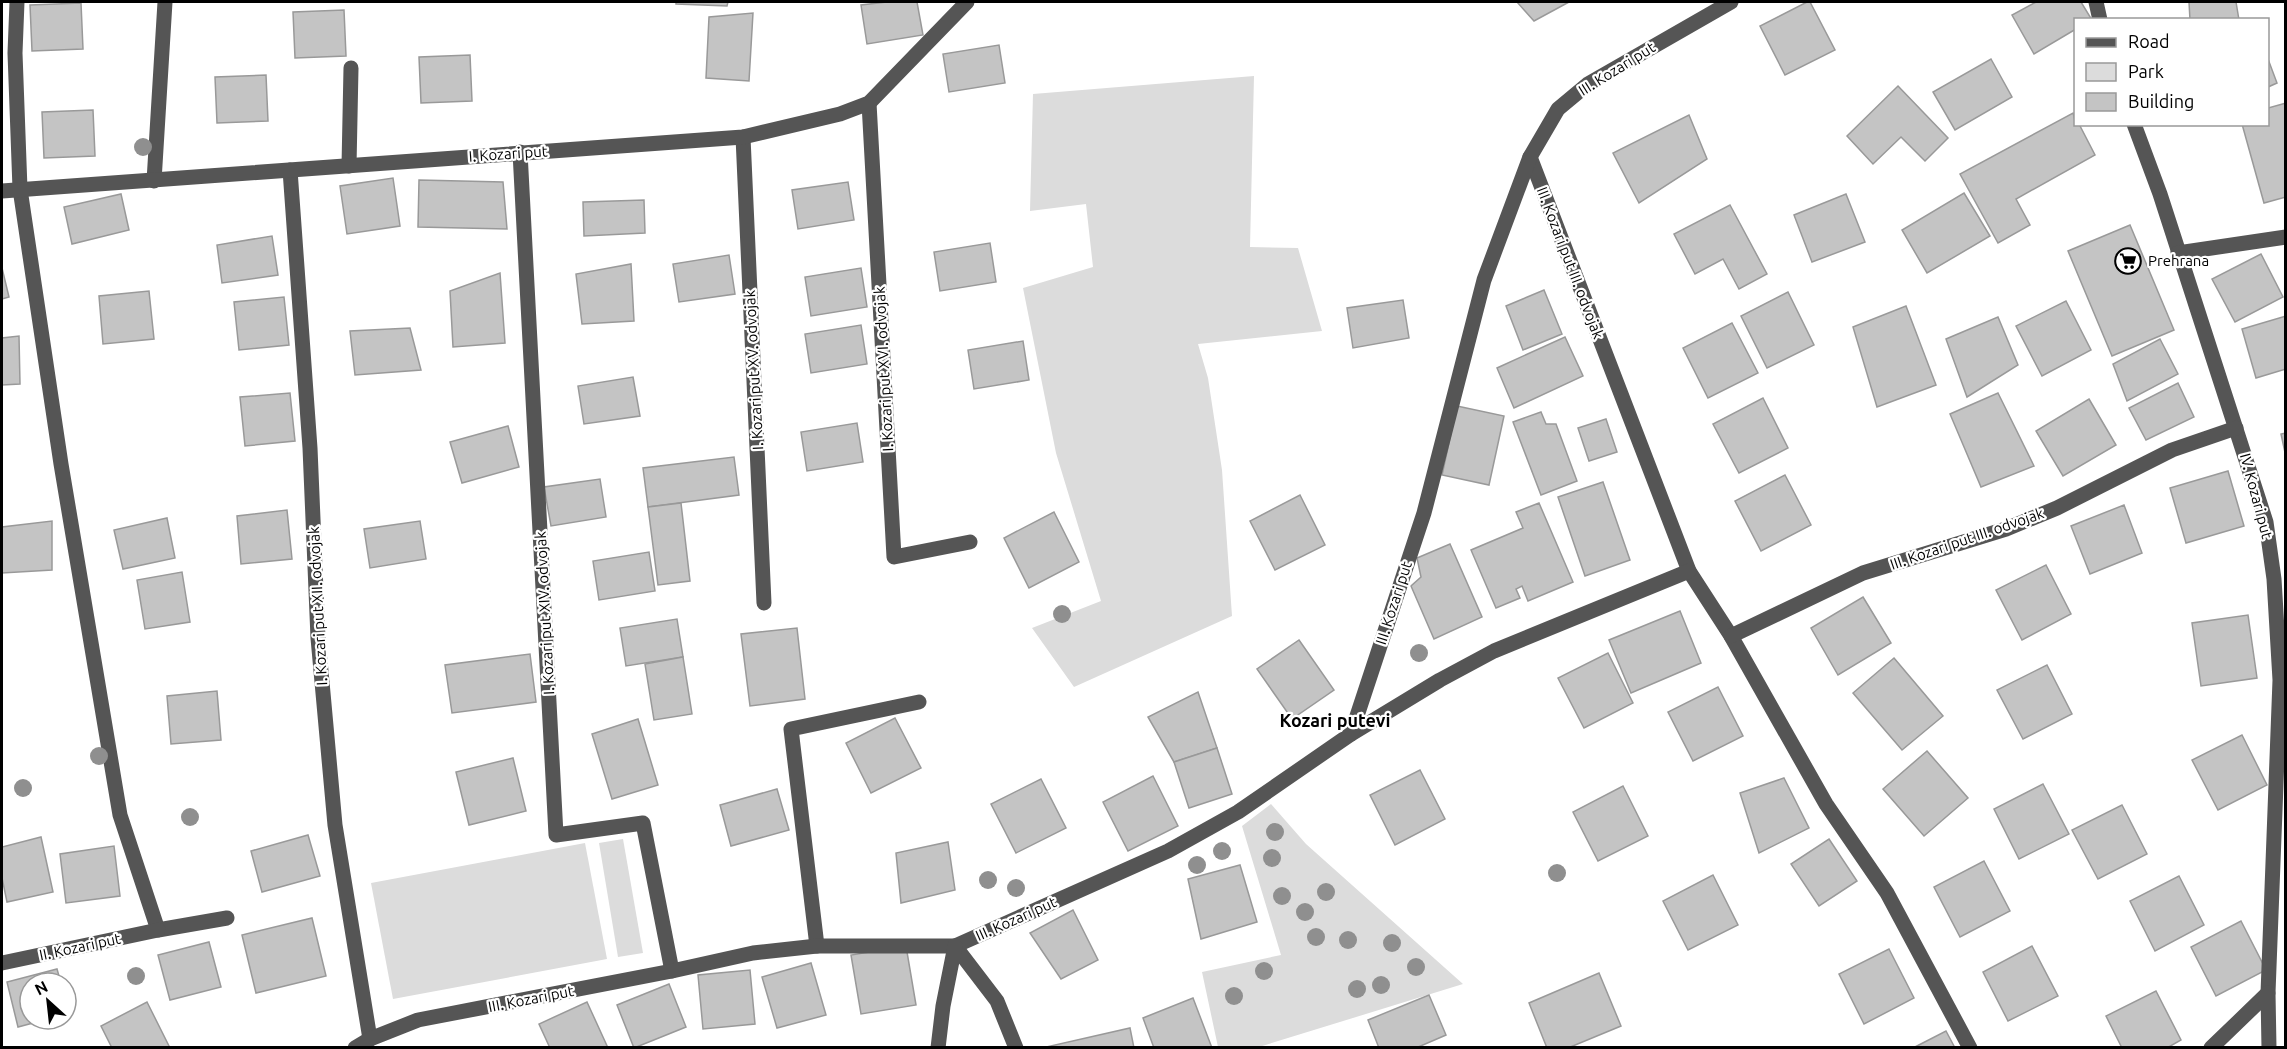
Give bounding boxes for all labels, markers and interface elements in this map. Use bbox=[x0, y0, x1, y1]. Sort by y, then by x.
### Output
legend bbox=[2074, 18, 2269, 126]
text: Road bbox=[2128, 31, 2170, 51]
street label: III. Kozari put bbox=[1575, 38, 1658, 99]
text: Park bbox=[2128, 61, 2164, 81]
text: Building bbox=[2128, 91, 2194, 111]
street label: I. Kozari put bbox=[468, 142, 548, 165]
street label: III. Kozari put III. odvojak bbox=[1534, 184, 1607, 342]
supermarket icon: Prehrana bbox=[2113, 246, 2143, 276]
place label: Prehrana bbox=[2148, 252, 2209, 269]
street label: I. Kozari put XVI. odvojak bbox=[871, 286, 896, 452]
street label: I. Kozari put XV. odvojak bbox=[741, 289, 766, 451]
street label: IV. Kozari put bbox=[2237, 451, 2276, 541]
street label: III. Kozari put III. odvojak bbox=[1888, 504, 2046, 573]
street label: I. Kozari put XII. odvojak bbox=[305, 526, 330, 686]
street label: I. Kozari put XIV. odvojak bbox=[532, 530, 557, 695]
street label: III. Kozari put bbox=[1372, 559, 1415, 647]
district label: Kozari putevi bbox=[1280, 710, 1390, 730]
street label: III. Kozari put bbox=[973, 893, 1059, 944]
street label: II. Kozari put bbox=[38, 930, 122, 963]
north arrow bbox=[18, 971, 78, 1031]
text: N bbox=[32, 977, 51, 998]
street label: III. Kozari put bbox=[487, 982, 575, 1015]

